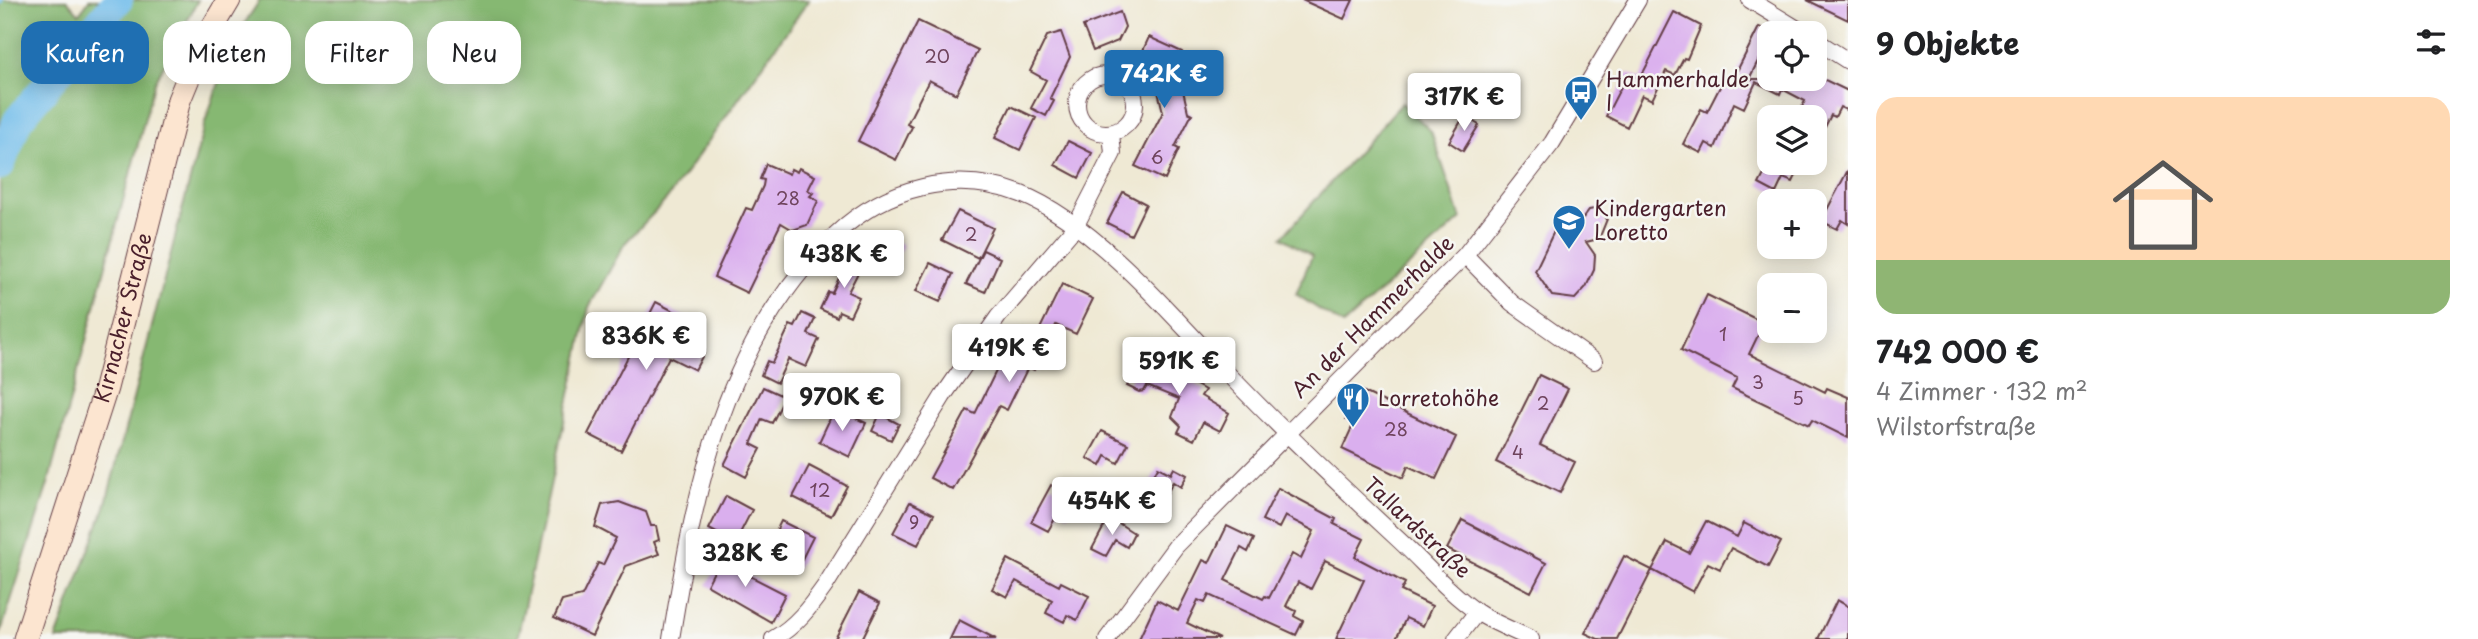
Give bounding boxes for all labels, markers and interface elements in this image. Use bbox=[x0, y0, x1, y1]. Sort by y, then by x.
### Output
text: 9 Objekte bbox=[1876, 20, 2020, 65]
chip: Kaufen bbox=[21, 21, 149, 84]
chip: Mieten bbox=[163, 21, 291, 84]
chip: Filter bbox=[305, 21, 413, 84]
chip: Neu bbox=[427, 21, 521, 84]
map controls bbox=[1757, 21, 1827, 343]
button: locate bbox=[1757, 21, 1827, 91]
icon: filters bbox=[2412, 23, 2450, 61]
house number: 20 bbox=[924, 42, 950, 69]
pin: 742K € bbox=[1107, 50, 1221, 110]
text: 742K € bbox=[1120, 55, 1208, 90]
place label: Hammerhalde I bbox=[1606, 62, 1749, 118]
bus stop icon: Hammerhalde I bbox=[1562, 73, 1600, 122]
pin: 317K € bbox=[1407, 74, 1521, 133]
text: 317K € bbox=[1424, 78, 1504, 113]
button: layers bbox=[1757, 105, 1827, 175]
icon: home bbox=[2100, 142, 2226, 268]
house number: 6 bbox=[1151, 143, 1163, 170]
house number: 28 bbox=[776, 184, 800, 211]
button: + bbox=[1757, 189, 1827, 259]
place label: Kindergarten Loretto bbox=[1594, 191, 1727, 247]
school or university icon: Kindergarten Loretto bbox=[1550, 202, 1588, 251]
house number: 2 bbox=[965, 220, 977, 247]
street label: An der Hammerhalde bbox=[1283, 227, 1460, 404]
street label: Kirnacher Straße bbox=[84, 229, 159, 406]
pin: 438K € bbox=[787, 230, 901, 290]
text: 438K € bbox=[800, 235, 888, 270]
button: − bbox=[1757, 273, 1827, 343]
pin: 836K € bbox=[589, 312, 703, 372]
text: 836K € bbox=[601, 317, 691, 352]
house number: 1 bbox=[1719, 320, 1727, 347]
pin: 419K € bbox=[952, 324, 1066, 384]
text: 742 000 € bbox=[1876, 328, 2039, 373]
text: 419K € bbox=[968, 329, 1050, 364]
pin: 591K € bbox=[1122, 338, 1236, 397]
text: 591K € bbox=[1138, 342, 1220, 377]
house number: 3 bbox=[1752, 368, 1764, 395]
text: 4 Zimmer · 132 m² bbox=[1876, 373, 2088, 408]
pin: 970K € bbox=[785, 374, 899, 433]
text: 970K € bbox=[799, 378, 885, 413]
restaurant icon: Lorretohöhe bbox=[1334, 380, 1372, 429]
place label: Lorretohöhe bbox=[1378, 381, 1499, 413]
house number: 5 bbox=[1792, 384, 1804, 411]
house number: 2 bbox=[1537, 389, 1549, 416]
text: Wilstorfstraße bbox=[1876, 408, 2036, 443]
house number: 28 bbox=[1384, 415, 1408, 442]
house number: 4 bbox=[1512, 438, 1524, 465]
street label: Tallardstraße bbox=[1358, 468, 1479, 585]
house number: 12 bbox=[810, 476, 830, 503]
pin: 454K € bbox=[1055, 477, 1169, 537]
text: 454K € bbox=[1068, 482, 1156, 517]
house number: 9 bbox=[909, 508, 919, 535]
pin: 328K € bbox=[688, 530, 802, 589]
text: 328K € bbox=[702, 534, 788, 569]

